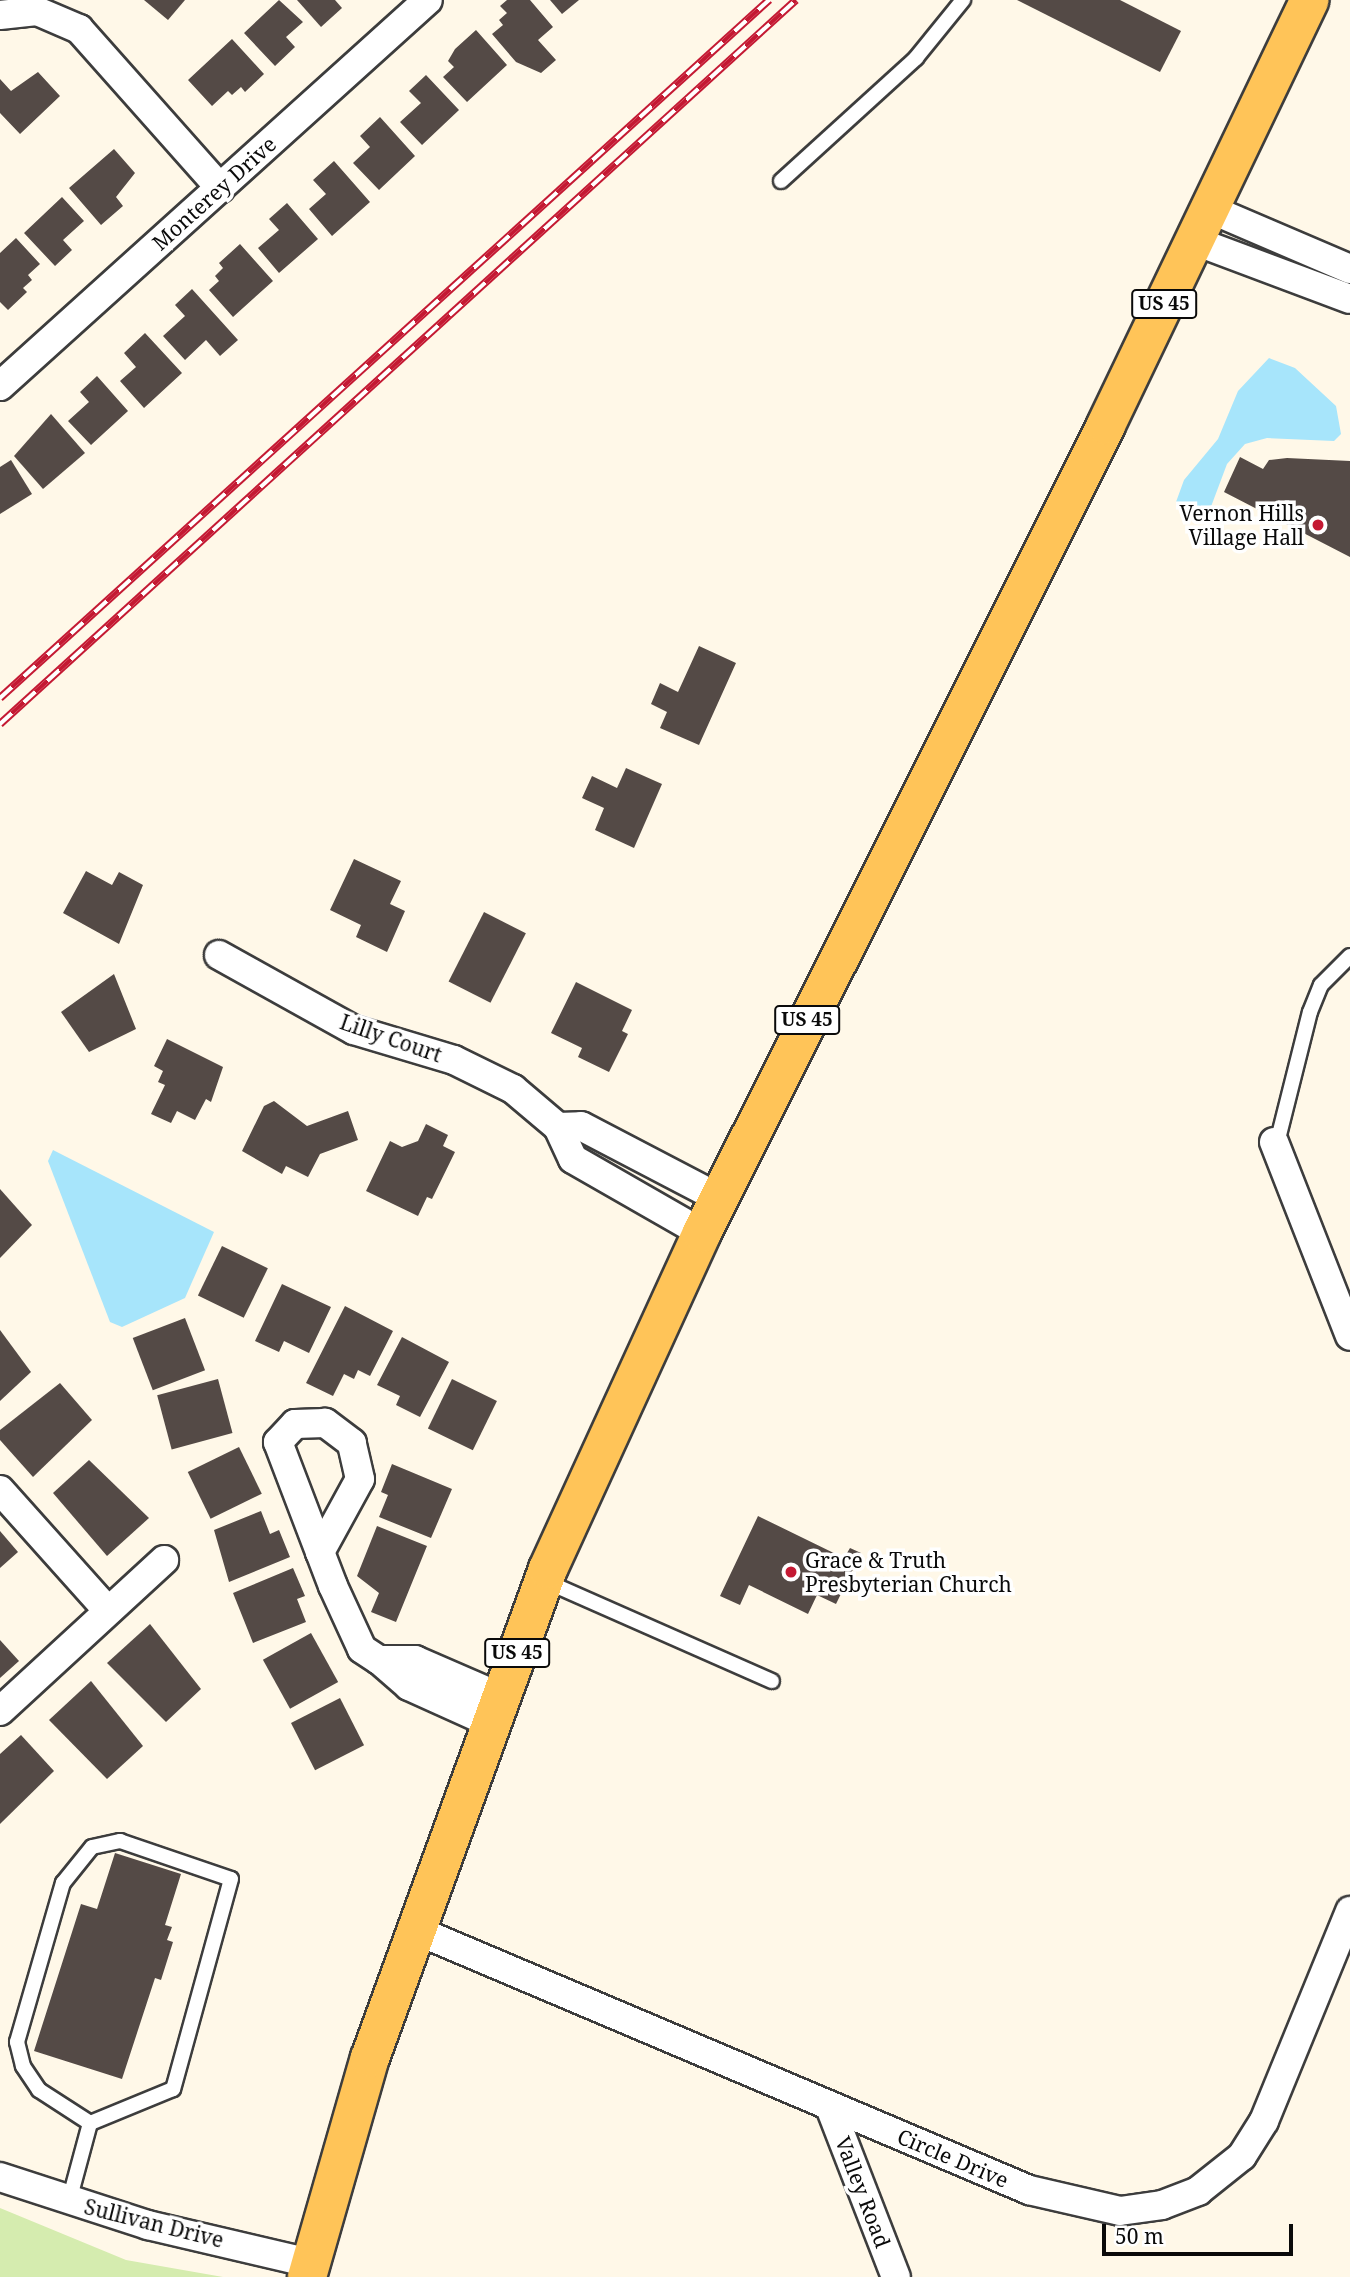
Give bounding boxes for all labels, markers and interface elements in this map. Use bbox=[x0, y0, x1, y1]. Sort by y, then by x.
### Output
street label: Monterey Drive bbox=[147, 131, 281, 255]
road number: US 45 bbox=[1131, 288, 1197, 320]
place label: Vernon Hills Village Hall bbox=[1179, 500, 1304, 550]
marker: Vernon Hills Village Hall bbox=[1310, 517, 1326, 533]
road number: US 45 bbox=[774, 1004, 840, 1036]
street label: Lilly Court bbox=[337, 1009, 445, 1067]
place label: Grace & Truth Presbyterian Church bbox=[805, 1547, 1012, 1597]
marker: Grace & Truth Presbyterian Church bbox=[783, 1564, 799, 1580]
road number: US 45 bbox=[484, 1638, 550, 1668]
street label: Circle Drive bbox=[894, 2123, 1012, 2193]
street label: Valley Road bbox=[830, 2133, 896, 2251]
street label: Sullivan Drive bbox=[82, 2194, 226, 2252]
scale bar bbox=[1105, 2210, 1296, 2254]
text: 50 m bbox=[1115, 2222, 1164, 2250]

